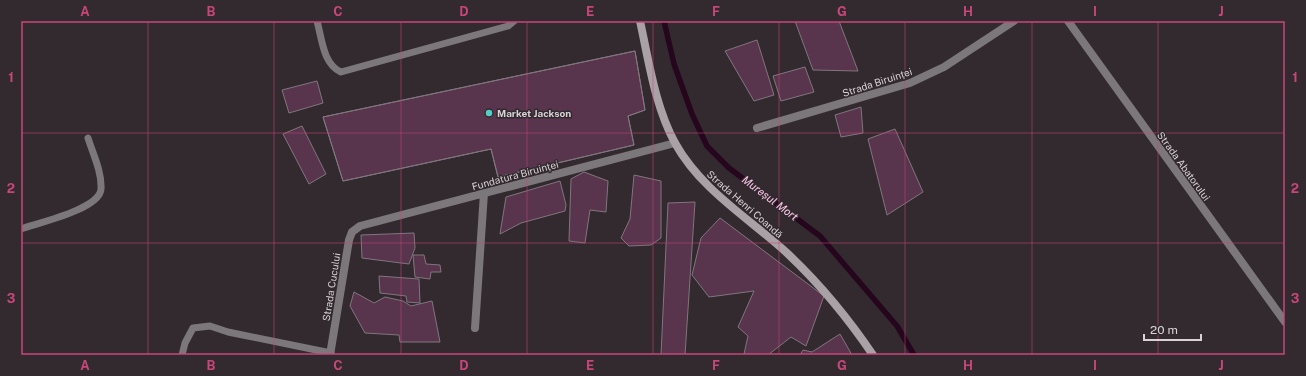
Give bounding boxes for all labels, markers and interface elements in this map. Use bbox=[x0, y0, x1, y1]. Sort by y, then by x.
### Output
text: A bbox=[80, 4, 90, 19]
text: B bbox=[207, 4, 216, 19]
text: C bbox=[333, 4, 343, 19]
text: D bbox=[459, 4, 469, 19]
text: E bbox=[586, 4, 594, 19]
text: F bbox=[712, 4, 720, 19]
text: G bbox=[837, 4, 847, 19]
text: H bbox=[963, 4, 973, 19]
text: I bbox=[1093, 4, 1097, 19]
text: J bbox=[1218, 4, 1224, 19]
street label: Strada Biruinței bbox=[841, 65, 913, 99]
text: 1 bbox=[8, 70, 14, 85]
text: 1 bbox=[1292, 70, 1298, 85]
place label: Market Jackson bbox=[497, 107, 571, 119]
marker: Market Jackson bbox=[484, 108, 494, 118]
street label: Strada Abatorului bbox=[1155, 129, 1213, 203]
street label: Fundatura Biruinței bbox=[470, 158, 560, 192]
street label: Strada Henri Coandă bbox=[705, 168, 785, 240]
water label: Mureșul Mort bbox=[740, 173, 801, 223]
text: 2 bbox=[7, 181, 15, 196]
text: 2 bbox=[1291, 181, 1299, 196]
street label: Strada Cucului bbox=[320, 252, 342, 322]
text: 3 bbox=[7, 291, 16, 306]
text: 3 bbox=[1291, 291, 1300, 306]
scale bar bbox=[1144, 316, 1201, 342]
text: 20 m bbox=[1150, 323, 1178, 337]
text: A bbox=[80, 358, 90, 373]
text: B bbox=[207, 358, 216, 373]
text: C bbox=[333, 358, 343, 373]
text: D bbox=[459, 358, 469, 373]
text: E bbox=[586, 358, 594, 373]
text: F bbox=[712, 358, 720, 373]
text: G bbox=[837, 358, 847, 373]
text: H bbox=[963, 358, 973, 373]
text: I bbox=[1093, 358, 1097, 373]
text: J bbox=[1218, 358, 1224, 373]

